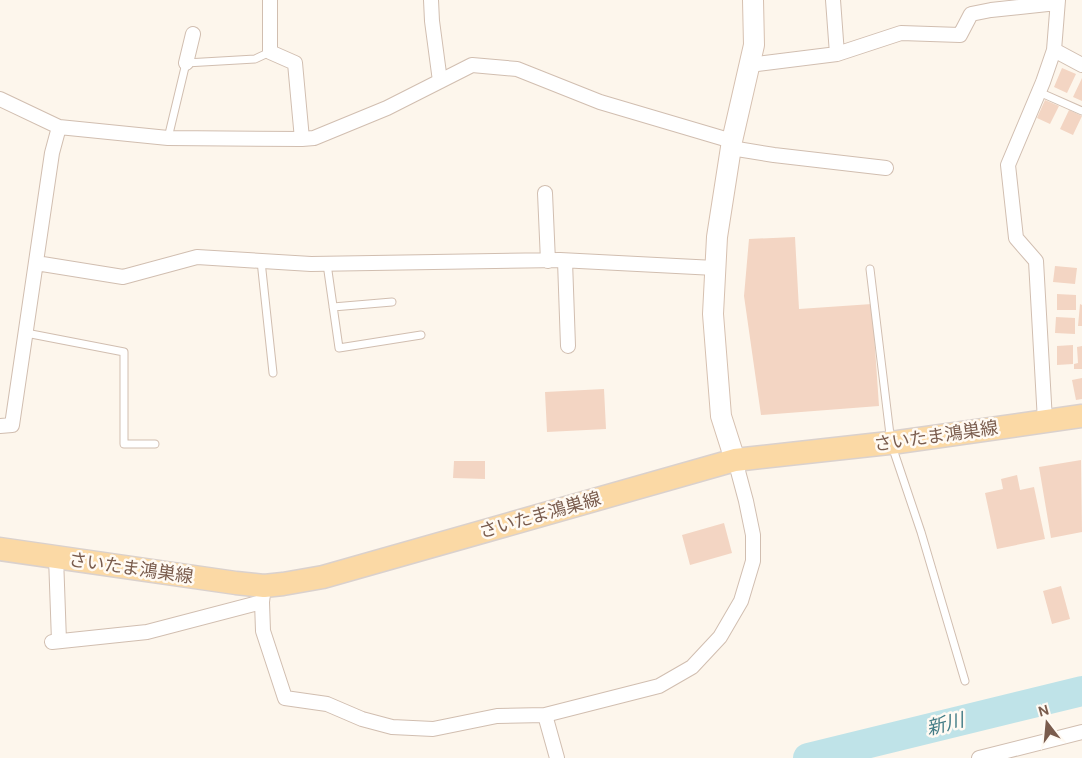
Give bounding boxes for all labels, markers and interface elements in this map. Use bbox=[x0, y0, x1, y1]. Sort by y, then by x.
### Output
street label: さいたま鴻巣線 bbox=[872, 415, 1000, 457]
street label: さいたま鴻巣線 bbox=[476, 486, 604, 544]
street label: さいたま鴻巣線 bbox=[67, 547, 195, 589]
north arrow bbox=[1022, 698, 1072, 748]
text: N bbox=[1036, 700, 1051, 721]
water label: 新川 bbox=[924, 707, 968, 741]

